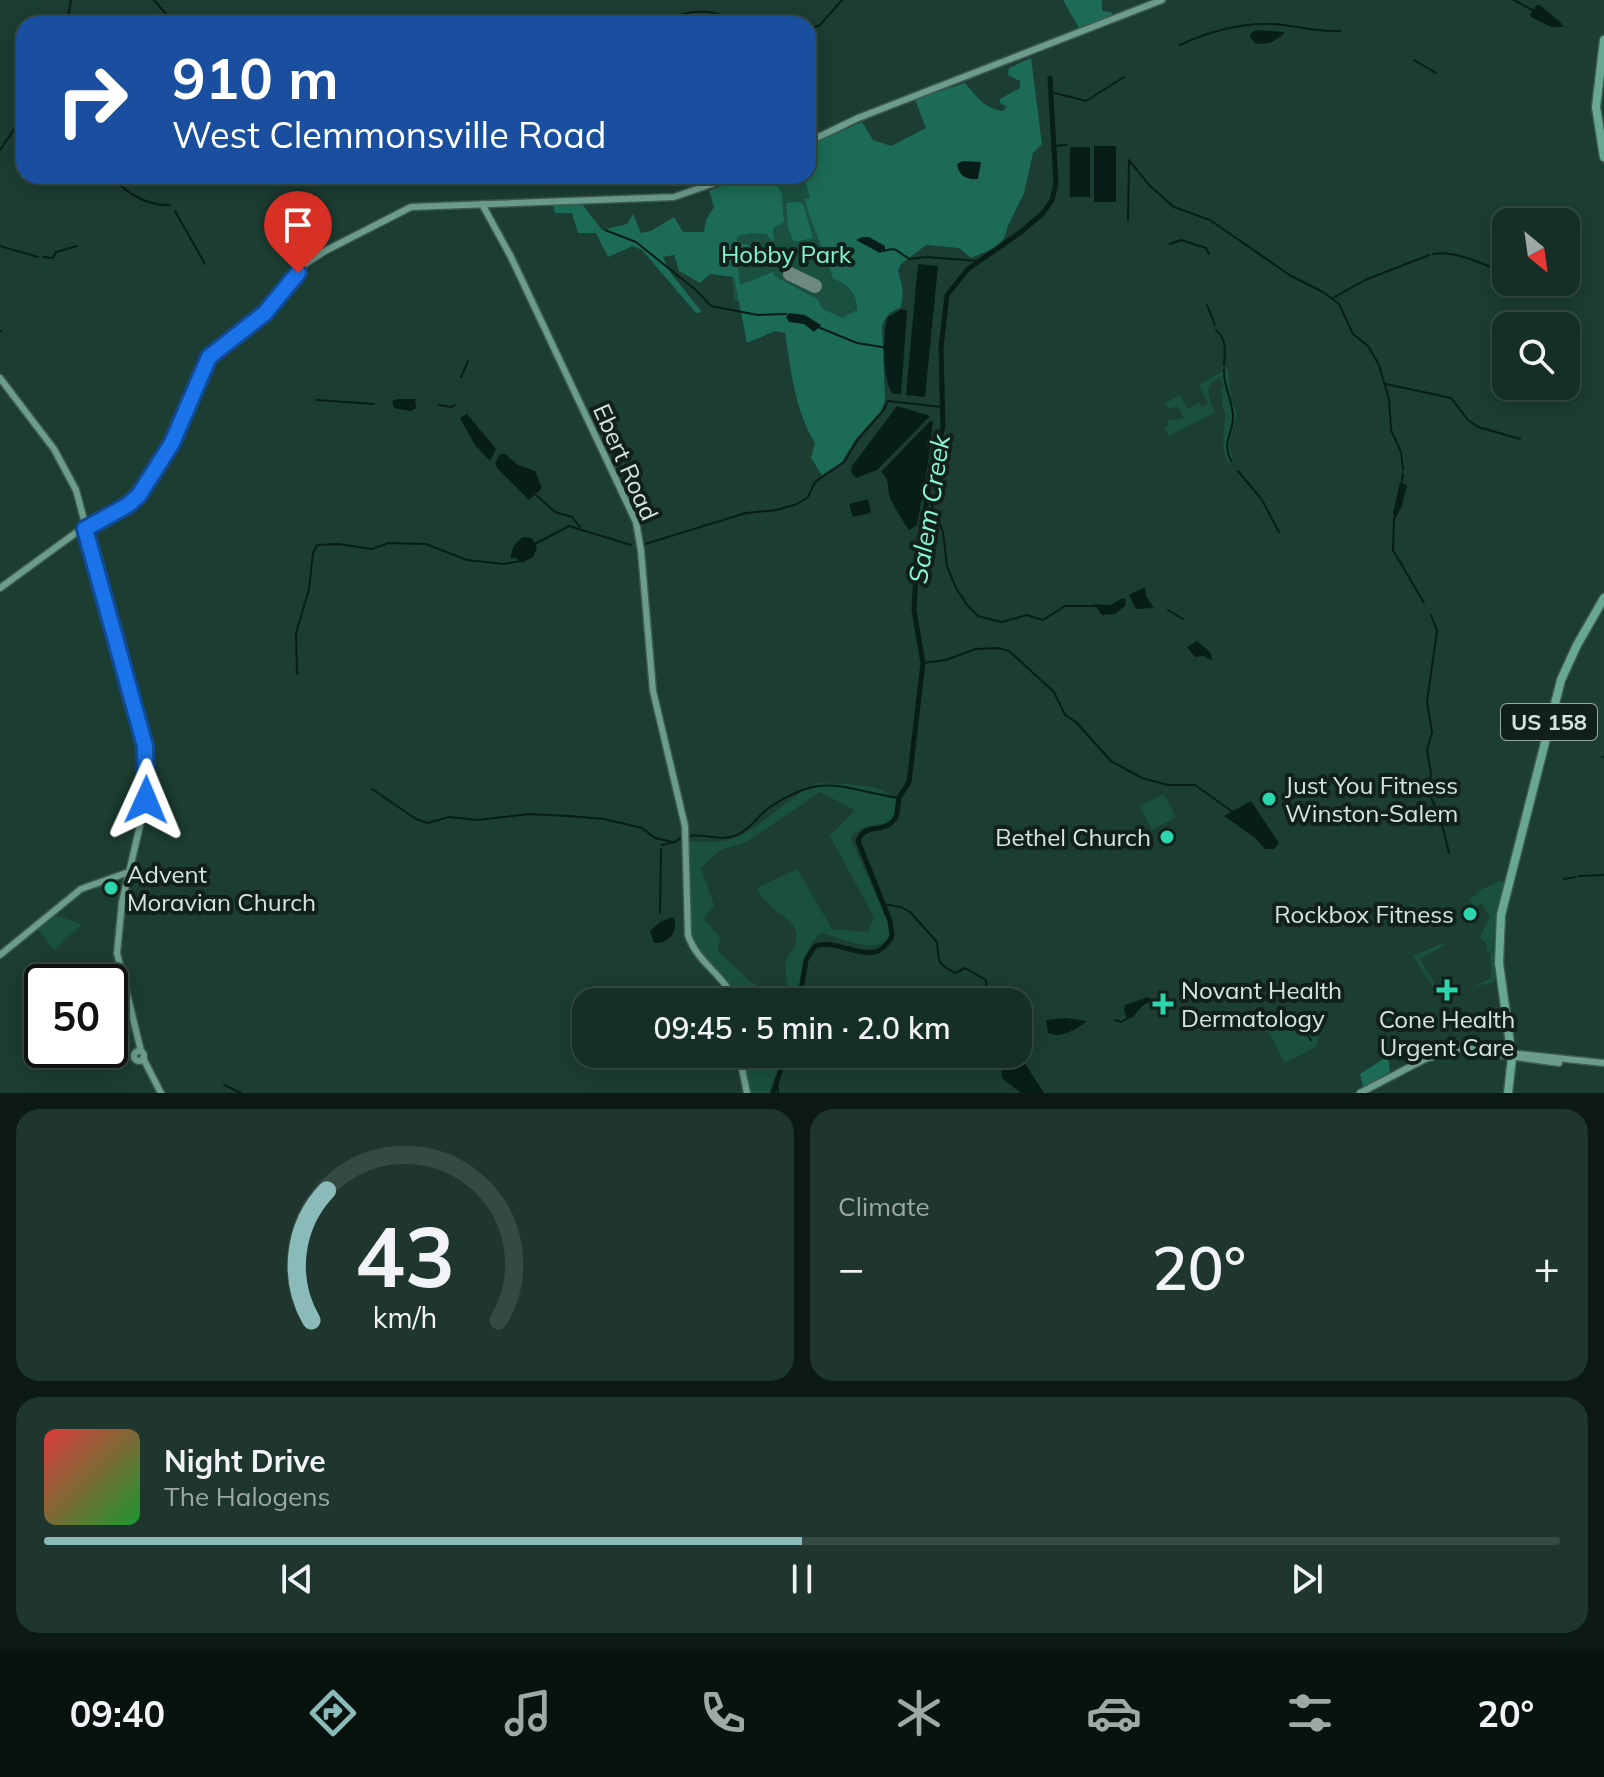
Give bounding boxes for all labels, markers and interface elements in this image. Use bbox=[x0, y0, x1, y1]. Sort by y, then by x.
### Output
text: 910 m bbox=[172, 43, 339, 113]
icon: right bbox=[40, 48, 144, 152]
text: West Clemmonsville Road bbox=[172, 112, 606, 157]
pin bbox=[264, 191, 332, 273]
icon: arrive bbox=[276, 203, 320, 247]
north arrow bbox=[1492, 208, 1580, 296]
map controls bbox=[1492, 208, 1580, 400]
park label: Hobby Park bbox=[721, 239, 852, 269]
button: search bbox=[1492, 312, 1580, 400]
street label: Ebert Road bbox=[587, 399, 665, 525]
water label: Salem Creek bbox=[901, 432, 957, 586]
road number: US 158 bbox=[1501, 704, 1597, 740]
position arrow bbox=[104, 758, 188, 842]
place label: Just You Fitness Winston-Salem bbox=[1285, 770, 1458, 828]
marker: Just You Fitness Winston-Salem bbox=[1260, 790, 1278, 808]
place label: Bethel Church bbox=[995, 822, 1151, 852]
marker: Bethel Church bbox=[1158, 828, 1176, 846]
place label: Advent Moravian Church bbox=[127, 859, 316, 917]
marker: Advent Moravian Church bbox=[102, 879, 120, 897]
place label: Rockbox Fitness bbox=[1274, 899, 1454, 929]
marker: Rockbox Fitness bbox=[1461, 905, 1479, 923]
speed limit sign: 50 bbox=[24, 964, 128, 1068]
place label: Novant Health Dermatology bbox=[1181, 975, 1342, 1033]
marker: Cone Health Urgent Care bbox=[1436, 979, 1458, 1001]
marker: Novant Health Dermatology bbox=[1152, 993, 1174, 1015]
place label: Cone Health Urgent Care bbox=[1379, 1004, 1515, 1062]
text: 09:45 · 5 min · 2.0 km bbox=[653, 1009, 951, 1047]
text: Climate bbox=[838, 1190, 930, 1223]
text: 43 bbox=[355, 1203, 455, 1308]
text: 20° bbox=[1152, 1230, 1246, 1305]
text: − bbox=[838, 1240, 864, 1295]
text: + bbox=[1534, 1240, 1560, 1295]
text: km/h bbox=[373, 1299, 437, 1335]
text: Night Drive bbox=[164, 1442, 326, 1480]
text: The Halogens bbox=[164, 1480, 330, 1513]
icon: previous bbox=[275, 1557, 319, 1601]
icon: pause bbox=[780, 1557, 824, 1601]
icon: next bbox=[1285, 1557, 1329, 1601]
icon: directions bbox=[305, 1685, 361, 1741]
icon: music bbox=[500, 1685, 556, 1741]
icon: phone bbox=[695, 1685, 751, 1741]
icon: climate bbox=[891, 1685, 947, 1741]
icon: car bbox=[1086, 1685, 1142, 1741]
icon: filters bbox=[1282, 1685, 1338, 1741]
text: 09:40 bbox=[70, 1691, 165, 1736]
text: 20° bbox=[1477, 1691, 1534, 1736]

